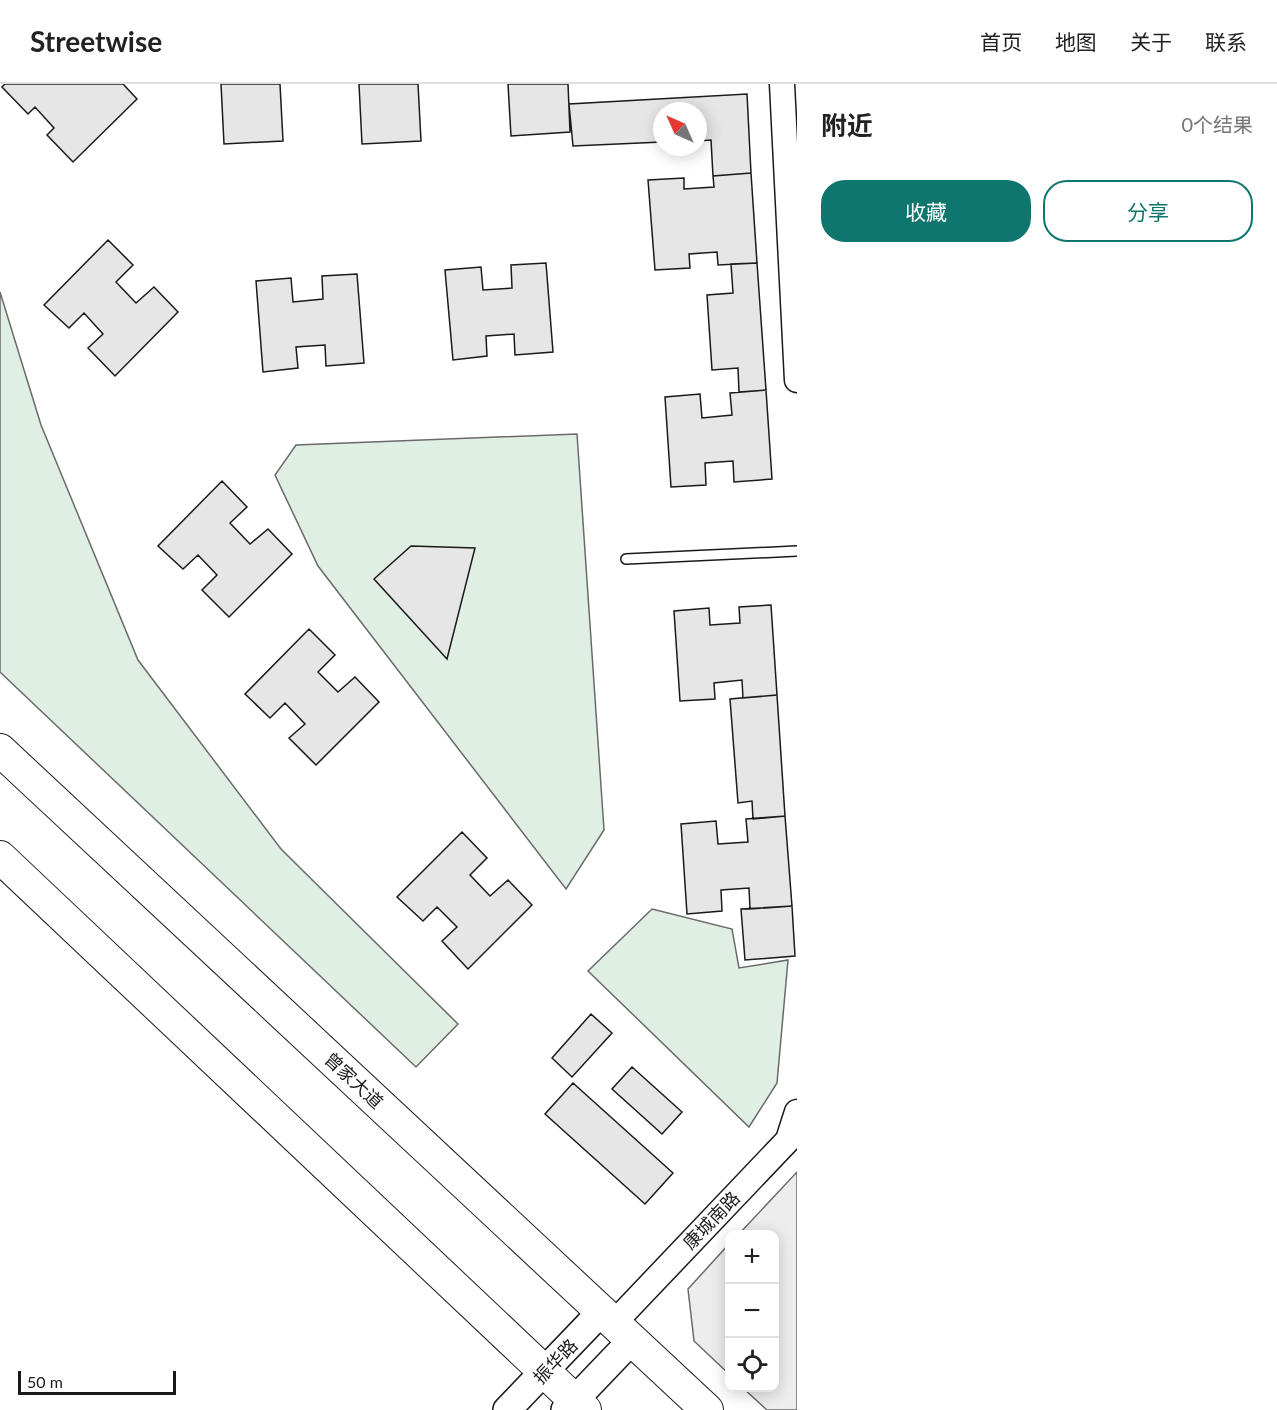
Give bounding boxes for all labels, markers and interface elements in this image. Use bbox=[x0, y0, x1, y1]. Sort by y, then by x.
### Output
text: Streetwise bbox=[30, 24, 162, 58]
text: 首页 bbox=[980, 29, 1022, 54]
text: 地图 bbox=[1055, 29, 1097, 54]
text: 关于 bbox=[1130, 29, 1172, 54]
text: 联系 bbox=[1205, 29, 1247, 54]
north arrow bbox=[653, 102, 707, 156]
text: 附近 bbox=[821, 109, 873, 141]
text: 0个结果 bbox=[1181, 112, 1253, 136]
button: 收藏 bbox=[821, 180, 1031, 242]
button: 分享 bbox=[1043, 180, 1253, 242]
street label: 曾家大道 bbox=[320, 1047, 388, 1113]
street label: 康城南路 bbox=[678, 1186, 744, 1254]
map controls bbox=[725, 1230, 779, 1392]
button: + bbox=[725, 1230, 779, 1284]
button: − bbox=[725, 1284, 779, 1338]
street label: 振华路 bbox=[528, 1334, 582, 1388]
button: locate bbox=[725, 1338, 779, 1392]
scale bar bbox=[18, 1368, 176, 1396]
text: 50 m bbox=[27, 1372, 63, 1391]

